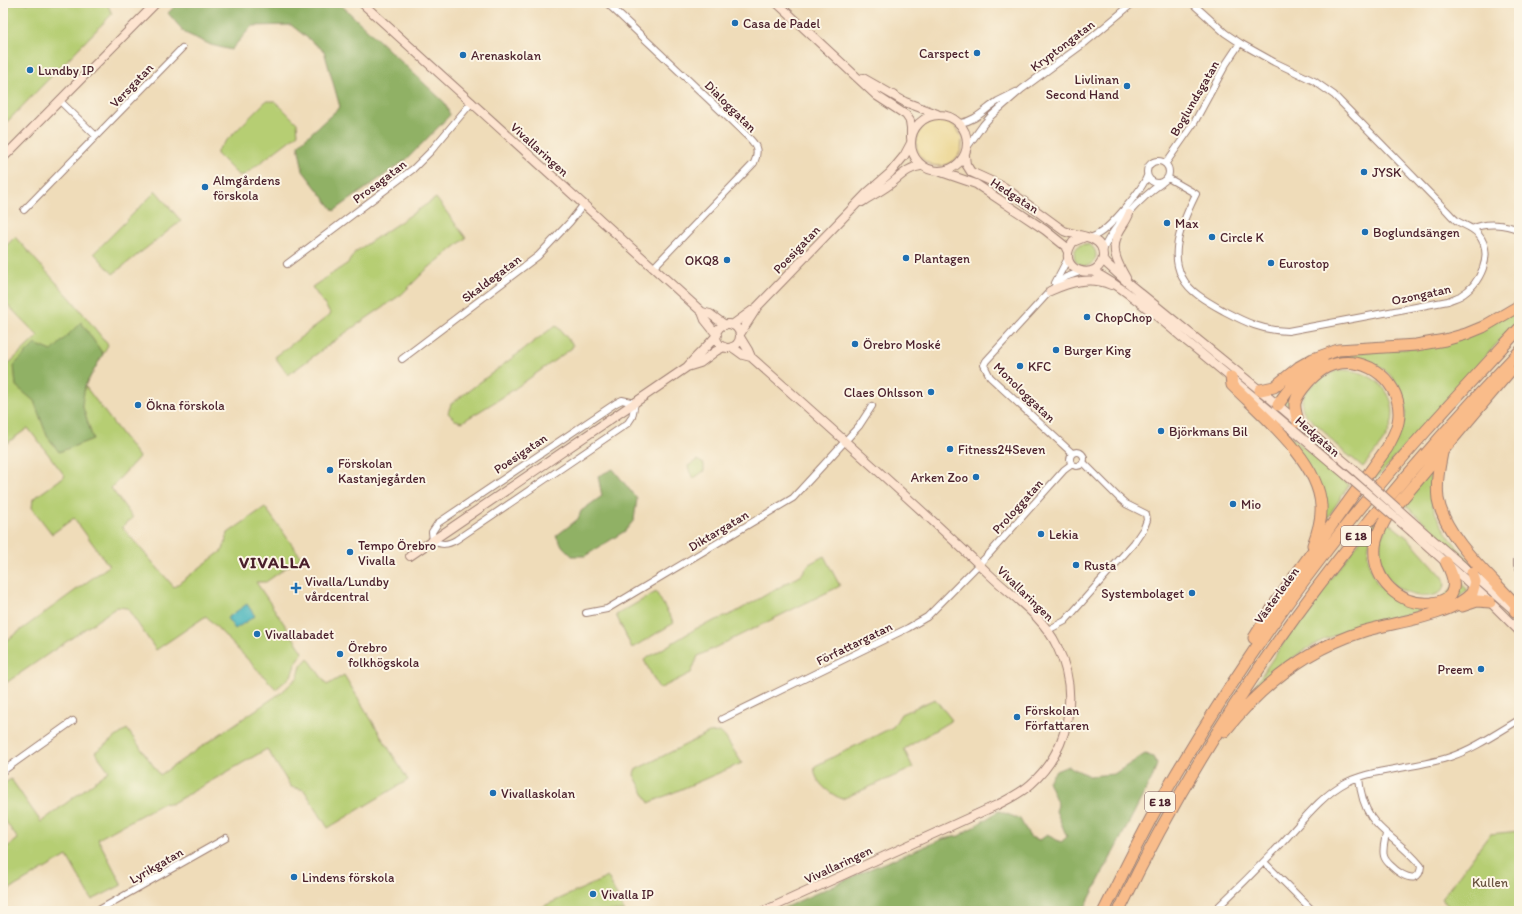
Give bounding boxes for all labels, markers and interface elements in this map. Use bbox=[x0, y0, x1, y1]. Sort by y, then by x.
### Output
place label: Casa de Padel bbox=[743, 16, 820, 31]
street label: Kryptongatan bbox=[1027, 16, 1097, 74]
marker: Casa de Padel bbox=[730, 18, 740, 28]
place label: Carspect bbox=[919, 46, 969, 61]
place label: Arenaskolan bbox=[471, 48, 542, 63]
marker: Carspect bbox=[972, 48, 982, 58]
marker: Arenaskolan bbox=[458, 50, 468, 60]
street label: Boglundsgatan bbox=[1167, 58, 1222, 139]
street label: Versgatan bbox=[107, 60, 156, 111]
place label: Lundby IP bbox=[38, 63, 95, 78]
marker: Lundby IP bbox=[25, 65, 35, 75]
place label: Livlinan Second Hand bbox=[1046, 72, 1120, 102]
street label: Dialoggatan bbox=[702, 77, 760, 135]
marker: Livlinan Second Hand bbox=[1122, 81, 1132, 91]
street label: Vivallaringen bbox=[507, 119, 572, 180]
street label: Prosagatan bbox=[349, 156, 409, 206]
place label: JYSK bbox=[1372, 165, 1402, 180]
marker: JYSK bbox=[1359, 167, 1369, 177]
place label: Almgårdens förskola bbox=[213, 173, 281, 203]
street label: Hedgatan bbox=[988, 174, 1042, 217]
marker: Almgårdens förskola bbox=[200, 182, 210, 192]
place label: Max bbox=[1175, 216, 1199, 231]
marker: Max bbox=[1162, 218, 1172, 228]
street label: Poesigatan bbox=[770, 222, 823, 276]
place label: Boglundsängen bbox=[1373, 225, 1460, 240]
marker: Boglundsängen bbox=[1360, 227, 1370, 237]
place label: Circle K bbox=[1220, 230, 1265, 245]
marker: Circle K bbox=[1207, 232, 1217, 242]
street label: Skaldegatan bbox=[459, 251, 524, 305]
place label: Plantagen bbox=[914, 251, 970, 266]
place label: OKQ8 bbox=[685, 253, 719, 268]
marker: Plantagen bbox=[901, 253, 911, 263]
marker: OKQ8 bbox=[722, 255, 732, 265]
place label: Eurostop bbox=[1279, 256, 1329, 271]
marker: Eurostop bbox=[1266, 258, 1276, 268]
street label: Ozongatan bbox=[1390, 281, 1452, 308]
place label: ChopChop bbox=[1095, 310, 1152, 325]
marker: ChopChop bbox=[1082, 312, 1092, 322]
place label: Örebro Moské bbox=[863, 337, 941, 352]
marker: Örebro Moské bbox=[850, 339, 860, 349]
place label: Burger King bbox=[1064, 343, 1132, 358]
marker: Burger King bbox=[1051, 345, 1061, 355]
street label: Monologgatan bbox=[991, 359, 1059, 426]
place label: KFC bbox=[1028, 359, 1051, 374]
marker: KFC bbox=[1015, 361, 1025, 371]
place label: Claes Ohlsson bbox=[844, 385, 924, 400]
marker: Claes Ohlsson bbox=[926, 387, 936, 397]
place label: Ökna förskola bbox=[146, 398, 225, 413]
marker: Ökna förskola bbox=[133, 400, 143, 410]
street label: Hedgatan bbox=[1292, 413, 1344, 460]
place label: Björkmans Bil bbox=[1169, 424, 1248, 439]
marker: Björkmans Bil bbox=[1156, 426, 1166, 436]
street label: Poesigatan bbox=[491, 430, 550, 477]
place label: Fitness24Seven bbox=[958, 442, 1046, 457]
marker: Fitness24Seven bbox=[945, 444, 955, 454]
place label: Förskolan Kastanjegården bbox=[338, 456, 426, 486]
marker: Förskolan Kastanjegården bbox=[325, 465, 335, 475]
place label: Arken Zoo bbox=[911, 470, 968, 485]
marker: Arken Zoo bbox=[971, 472, 981, 482]
street label: Prologgatan bbox=[989, 475, 1046, 537]
place label: Mio bbox=[1241, 497, 1262, 512]
marker: Mio bbox=[1228, 499, 1238, 509]
street label: Diktargatan bbox=[685, 506, 752, 554]
road number: E 18 bbox=[1341, 526, 1371, 546]
place label: Lekia bbox=[1049, 527, 1079, 542]
marker: Lekia bbox=[1036, 529, 1046, 539]
place label: Tempo Örebro Vivalla bbox=[358, 538, 437, 568]
marker: Tempo Örebro Vivalla bbox=[345, 547, 355, 557]
district label: VIVALLA bbox=[239, 552, 311, 572]
place label: Rusta bbox=[1084, 558, 1117, 573]
marker: Rusta bbox=[1071, 560, 1081, 570]
street label: Vivallaringen bbox=[994, 563, 1058, 625]
street label: Västerleden bbox=[1251, 564, 1302, 627]
place label: Vivalla/Lundby vårdcentral bbox=[305, 574, 389, 604]
marker: Vivalla/Lundby vårdcentral bbox=[290, 582, 302, 594]
place label: Systembolaget bbox=[1101, 586, 1184, 601]
marker: Systembolaget bbox=[1187, 588, 1197, 598]
street label: Författargatan bbox=[814, 618, 895, 668]
place label: Vivallabadet bbox=[265, 627, 334, 642]
marker: Vivallabadet bbox=[252, 629, 262, 639]
place label: Örebro folkhögskola bbox=[348, 640, 420, 670]
marker: Örebro folkhögskola bbox=[335, 649, 345, 659]
place label: Preem bbox=[1438, 662, 1474, 677]
marker: Preem bbox=[1476, 664, 1486, 674]
place label: Förskolan Författaren bbox=[1025, 703, 1090, 733]
marker: Förskolan Författaren bbox=[1012, 712, 1022, 722]
place label: Vivallaskolan bbox=[501, 786, 576, 801]
marker: Vivallaskolan bbox=[488, 788, 498, 798]
road number: E 18 bbox=[1145, 792, 1175, 812]
street label: Vivallaringen bbox=[802, 842, 875, 887]
street label: Lyrikgatan bbox=[127, 844, 186, 887]
place label: Lindens förskola bbox=[302, 870, 395, 885]
marker: Lindens förskola bbox=[289, 872, 299, 882]
park label: Kullen bbox=[1472, 875, 1509, 890]
place label: Vivalla IP bbox=[601, 887, 654, 902]
marker: Vivalla IP bbox=[588, 889, 598, 899]

